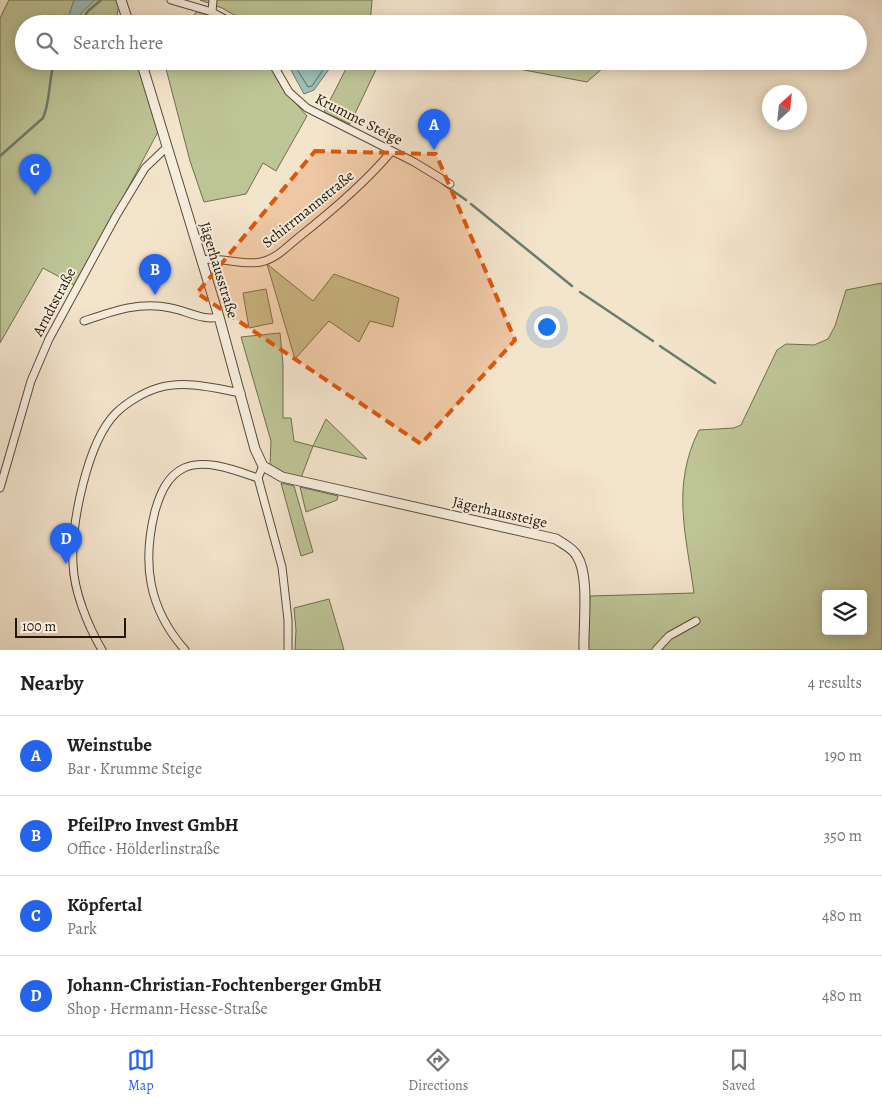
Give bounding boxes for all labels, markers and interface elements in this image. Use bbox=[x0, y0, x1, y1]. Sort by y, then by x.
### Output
search box bbox=[15, 15, 867, 70]
icon: search bbox=[33, 29, 61, 57]
text: Search here bbox=[73, 30, 163, 56]
north arrow bbox=[762, 85, 807, 130]
street label: Krumme Steige bbox=[312, 88, 407, 150]
pin: A bbox=[418, 109, 450, 150]
pin: C bbox=[19, 154, 51, 195]
street label: Schirrmannstraße bbox=[258, 166, 358, 252]
street label: Jägerhausstraße bbox=[195, 219, 243, 321]
pin: B bbox=[139, 254, 171, 295]
street label: Arndtstraße bbox=[27, 264, 80, 341]
your location bbox=[534, 314, 560, 340]
street label: Jägerhaussteige bbox=[451, 491, 550, 533]
pin: D bbox=[50, 523, 82, 564]
map controls bbox=[822, 590, 867, 635]
button: layers bbox=[822, 590, 867, 635]
scale bar bbox=[15, 615, 126, 638]
text: 100 m bbox=[22, 617, 56, 636]
text: Nearby bbox=[20, 669, 83, 697]
text: 4 results bbox=[808, 672, 862, 694]
text: Weinstube bbox=[67, 732, 152, 758]
text: A bbox=[31, 745, 41, 767]
text: 190 m bbox=[824, 745, 862, 767]
text: Bar · Krumme Steige bbox=[67, 758, 202, 780]
text: PfeilPro Invest GmbH bbox=[67, 812, 239, 838]
text: B bbox=[31, 825, 41, 847]
text: 350 m bbox=[823, 825, 862, 847]
text: Office · Hölderlinstraße bbox=[67, 838, 220, 860]
text: Köpfertal bbox=[67, 892, 142, 918]
text: C bbox=[31, 905, 41, 927]
text: 480 m bbox=[822, 905, 862, 927]
text: Park bbox=[67, 918, 97, 940]
text: Johann-Christian-Fochtenberger GmbH bbox=[67, 972, 382, 998]
text: D bbox=[30, 985, 42, 1007]
text: 480 m bbox=[822, 985, 862, 1007]
text: Shop · Hermann-Hesse-Straße bbox=[67, 998, 268, 1020]
tab: Map bbox=[127, 1046, 155, 1095]
tab: Directions bbox=[408, 1046, 468, 1095]
tab: Saved bbox=[722, 1046, 755, 1095]

